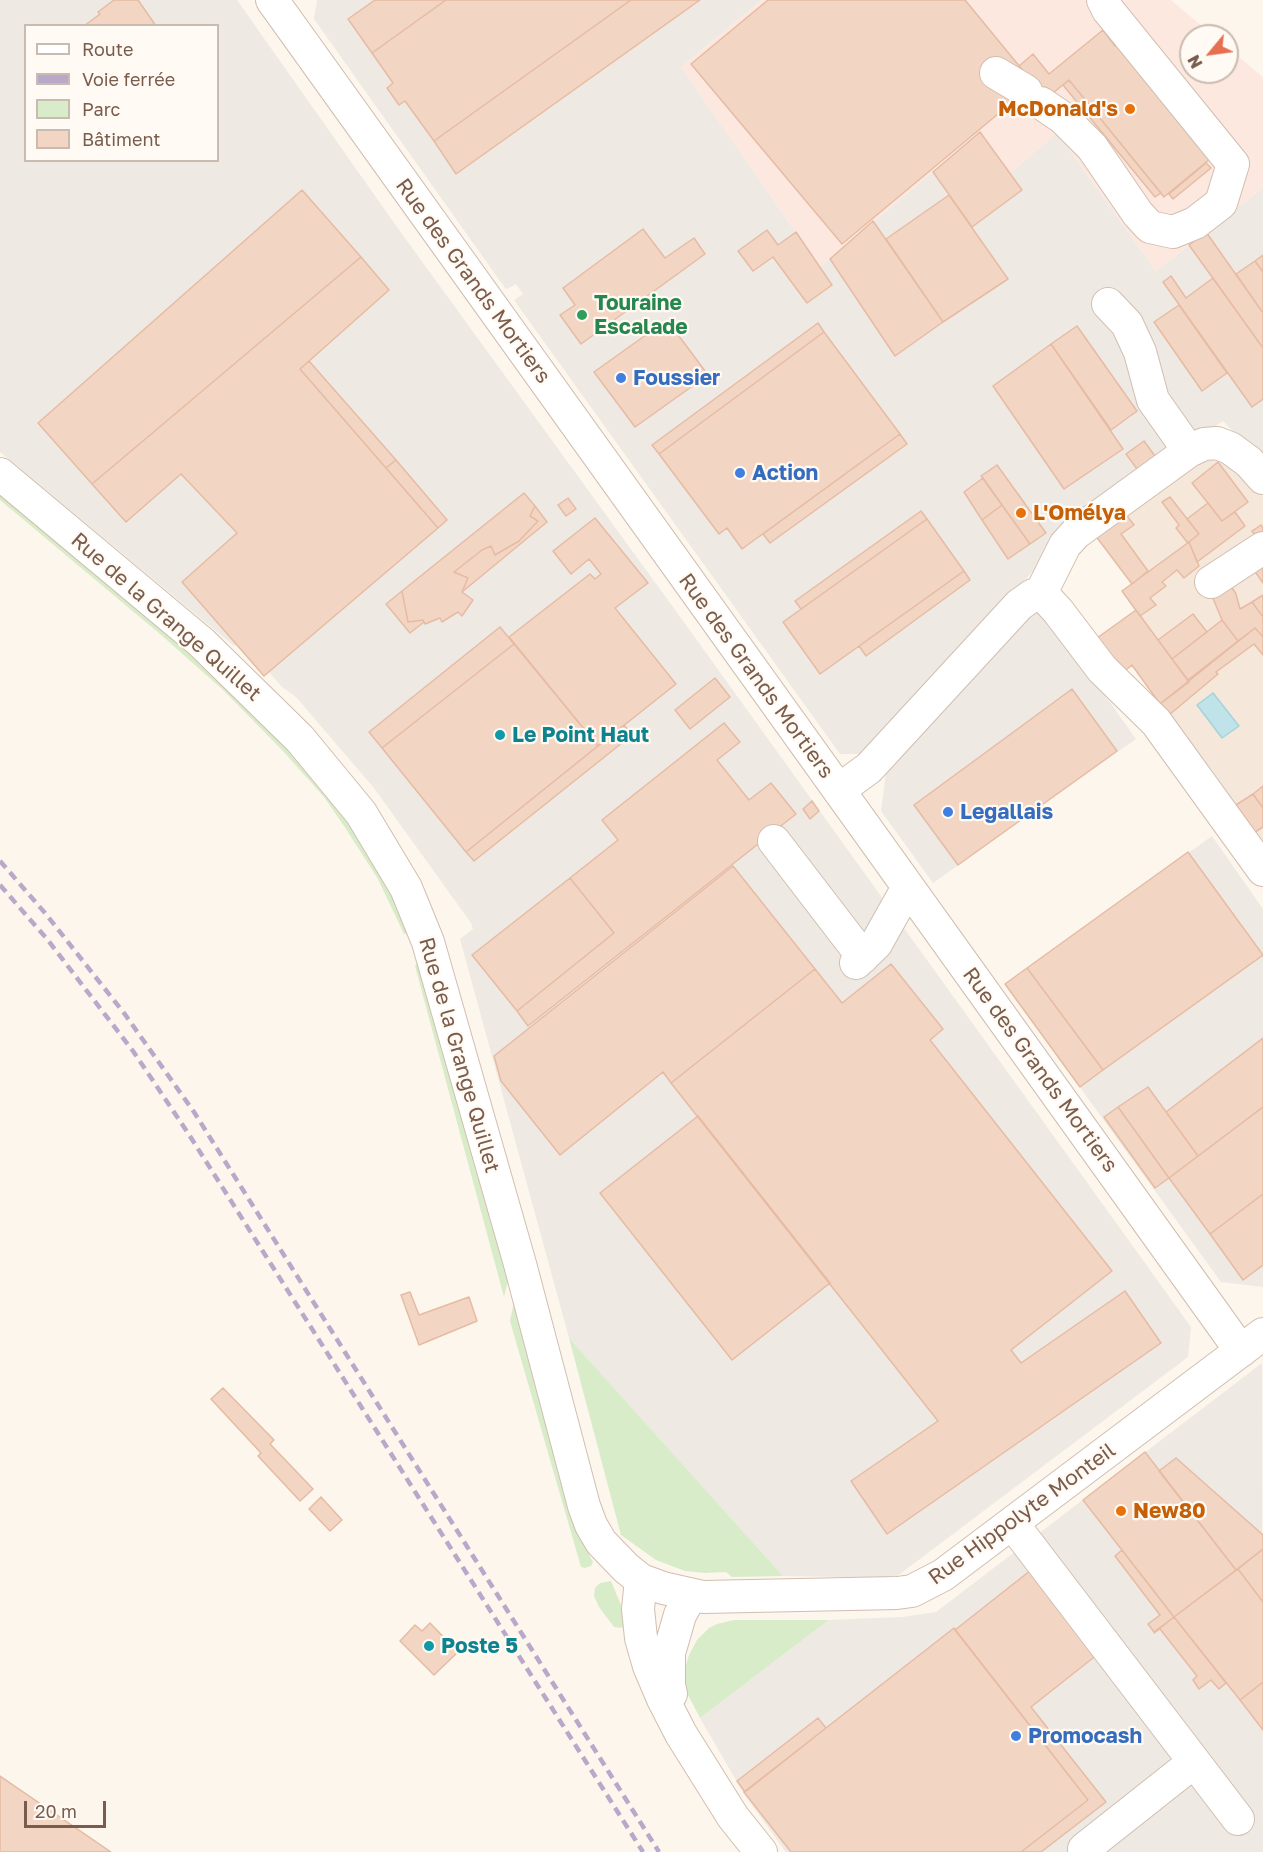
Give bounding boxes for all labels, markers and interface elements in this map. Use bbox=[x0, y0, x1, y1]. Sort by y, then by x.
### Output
legend bbox=[24, 24, 219, 162]
north arrow bbox=[1179, 24, 1239, 84]
text: Route bbox=[82, 38, 133, 60]
text: N bbox=[1183, 52, 1207, 72]
text: Voie ferrée bbox=[82, 68, 175, 90]
place label: McDonald's bbox=[998, 96, 1118, 122]
text: Parc bbox=[82, 98, 120, 120]
marker: McDonald's bbox=[1123, 102, 1137, 116]
text: Bâtiment bbox=[82, 128, 161, 150]
street label: Rue des Grands Mortiers bbox=[390, 174, 556, 388]
place label: Touraine Escalade bbox=[594, 290, 688, 340]
marker: Touraine Escalade bbox=[575, 308, 589, 322]
place label: Foussier bbox=[633, 365, 720, 391]
marker: Foussier bbox=[614, 371, 628, 385]
place label: Action bbox=[752, 460, 818, 486]
marker: Action bbox=[733, 466, 747, 480]
place label: L'Omélya bbox=[1033, 500, 1126, 526]
marker: L'Omélya bbox=[1014, 506, 1028, 520]
street label: Rue de la Grange Quillet bbox=[66, 528, 266, 706]
street label: Rue des Grands Mortiers bbox=[673, 569, 839, 783]
place label: Le Point Haut bbox=[512, 722, 649, 748]
marker: Le Point Haut bbox=[493, 728, 507, 742]
place label: Legallais bbox=[960, 799, 1053, 825]
marker: Legallais bbox=[941, 805, 955, 819]
street label: Rue de la Grange Quillet bbox=[413, 934, 505, 1176]
street label: Rue des Grands Mortiers bbox=[957, 963, 1123, 1177]
street label: Rue Hippolyte Monteil bbox=[924, 1438, 1120, 1590]
place label: New80 bbox=[1133, 1498, 1206, 1524]
marker: New80 bbox=[1114, 1504, 1128, 1518]
place label: Poste 5 bbox=[441, 1633, 518, 1659]
marker: Poste 5 bbox=[422, 1639, 436, 1653]
place label: Promocash bbox=[1028, 1723, 1142, 1749]
marker: Promocash bbox=[1009, 1729, 1023, 1743]
scale bar bbox=[27, 1789, 110, 1827]
text: 20 m bbox=[35, 1800, 77, 1822]

